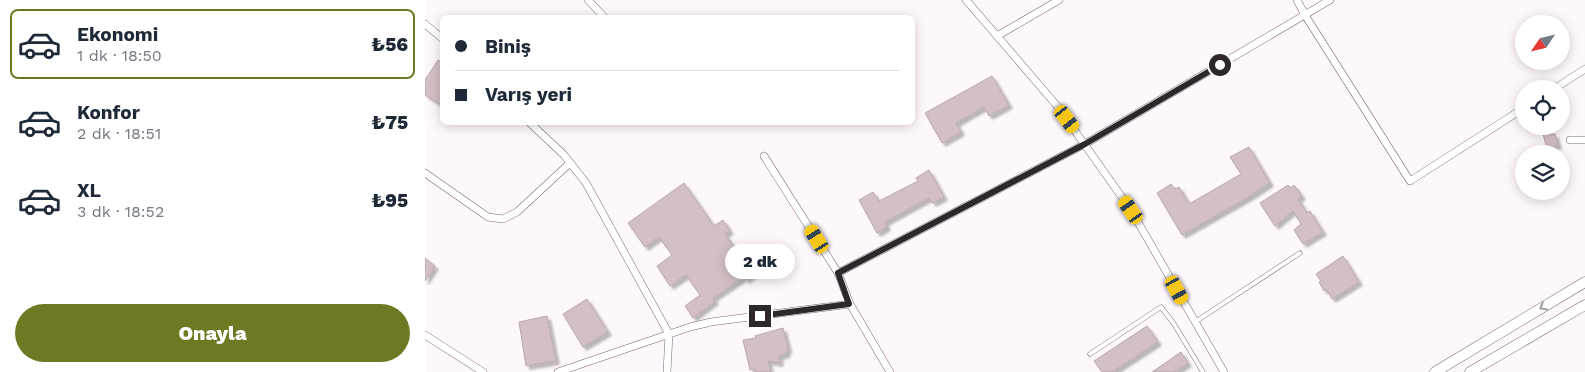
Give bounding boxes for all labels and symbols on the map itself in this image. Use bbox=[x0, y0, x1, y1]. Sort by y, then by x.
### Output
north arrow bbox=[1515, 15, 1570, 70]
route start bbox=[1209, 54, 1231, 76]
car bbox=[1051, 103, 1082, 135]
car bbox=[1116, 193, 1145, 227]
car bbox=[802, 222, 831, 256]
callout: 2 dk bbox=[725, 244, 795, 278]
car bbox=[1163, 273, 1190, 307]
one-way arrow bbox=[1540, 301, 1549, 311]
route end bbox=[749, 305, 771, 327]

